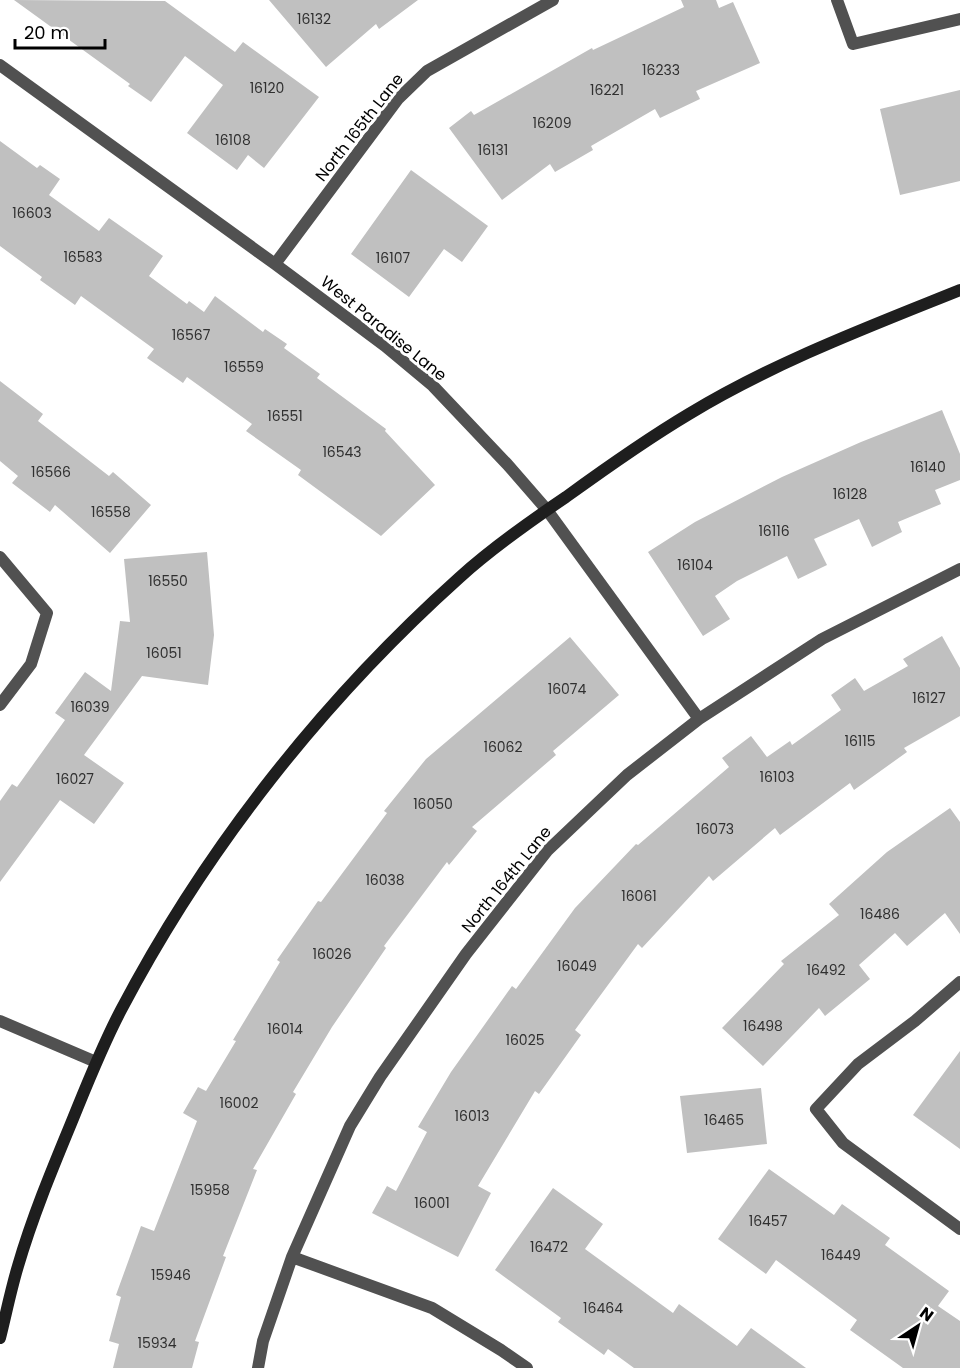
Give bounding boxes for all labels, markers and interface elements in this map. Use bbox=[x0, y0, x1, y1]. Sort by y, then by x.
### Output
house number: 16132 bbox=[297, 9, 331, 29]
scale bar bbox=[15, 12, 105, 50]
text: 20 m bbox=[24, 20, 69, 45]
house number: 16233 bbox=[642, 60, 680, 80]
street label: North 165th Lane bbox=[310, 68, 409, 186]
house number: 16120 bbox=[250, 78, 284, 98]
house number: 16221 bbox=[590, 80, 624, 100]
house number: 16209 bbox=[532, 113, 572, 133]
house number: 16108 bbox=[215, 130, 251, 150]
house number: 16131 bbox=[478, 140, 508, 160]
house number: 16603 bbox=[12, 203, 52, 223]
house number: 16583 bbox=[63, 247, 103, 267]
house number: 16107 bbox=[376, 248, 410, 268]
street label: West Paradise Lane bbox=[316, 270, 452, 386]
house number: 16567 bbox=[172, 325, 211, 345]
house number: 16559 bbox=[224, 357, 264, 377]
house number: 16551 bbox=[267, 406, 303, 426]
house number: 16543 bbox=[322, 442, 362, 462]
house number: 16140 bbox=[910, 457, 946, 477]
house number: 16566 bbox=[31, 462, 71, 482]
house number: 16128 bbox=[833, 484, 868, 504]
house number: 16558 bbox=[91, 502, 131, 522]
house number: 16116 bbox=[758, 521, 790, 541]
house number: 16104 bbox=[677, 555, 713, 575]
house number: 16550 bbox=[148, 571, 188, 591]
house number: 16051 bbox=[146, 643, 182, 663]
house number: 16074 bbox=[548, 679, 586, 699]
house number: 16127 bbox=[912, 688, 946, 708]
house number: 16039 bbox=[70, 697, 110, 717]
house number: 16115 bbox=[844, 731, 876, 751]
house number: 16062 bbox=[483, 737, 523, 757]
house number: 16103 bbox=[760, 767, 794, 787]
house number: 16027 bbox=[56, 769, 94, 789]
house number: 16050 bbox=[413, 794, 453, 814]
house number: 16073 bbox=[696, 819, 734, 839]
street label: North 164th Lane bbox=[456, 821, 557, 938]
house number: 16038 bbox=[365, 870, 405, 890]
house number: 16061 bbox=[621, 886, 657, 906]
house number: 16486 bbox=[860, 904, 900, 924]
house number: 16026 bbox=[312, 944, 352, 964]
house number: 16049 bbox=[557, 956, 597, 976]
house number: 16492 bbox=[806, 960, 846, 980]
house number: 16498 bbox=[743, 1016, 783, 1036]
house number: 16014 bbox=[267, 1019, 303, 1039]
house number: 16025 bbox=[505, 1030, 545, 1050]
house number: 16002 bbox=[219, 1093, 259, 1113]
house number: 16013 bbox=[455, 1106, 489, 1126]
house number: 16465 bbox=[704, 1110, 744, 1130]
house number: 15958 bbox=[190, 1180, 230, 1200]
house number: 16001 bbox=[414, 1193, 450, 1213]
house number: 16457 bbox=[749, 1211, 788, 1231]
house number: 16472 bbox=[530, 1237, 568, 1257]
house number: 16449 bbox=[821, 1245, 861, 1265]
house number: 15946 bbox=[151, 1265, 191, 1285]
north arrow bbox=[888, 1296, 948, 1356]
house number: 16464 bbox=[583, 1298, 623, 1318]
text: N bbox=[915, 1301, 938, 1327]
house number: 15934 bbox=[137, 1333, 177, 1353]

